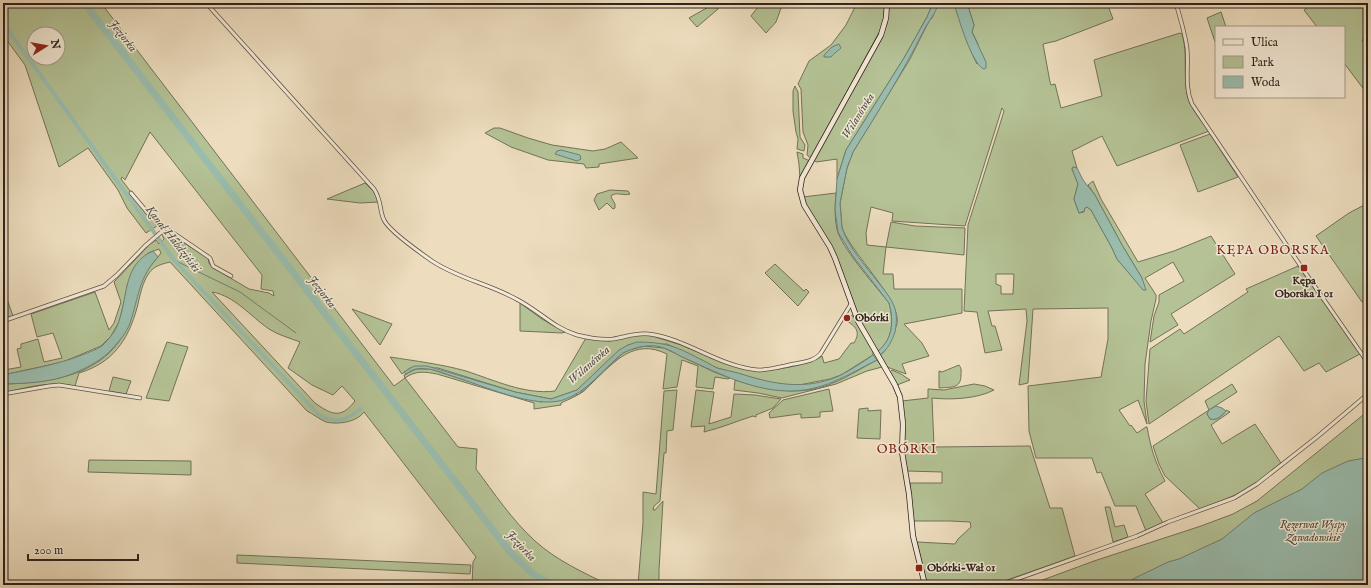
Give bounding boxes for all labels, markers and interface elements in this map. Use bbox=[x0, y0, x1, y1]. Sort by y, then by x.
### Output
water label: Jeziorka bbox=[106, 17, 140, 55]
north arrow bbox=[26, 26, 66, 66]
legend bbox=[1215, 26, 1345, 98]
text: Ulica bbox=[1251, 35, 1279, 50]
text: N bbox=[47, 37, 63, 51]
text: Park bbox=[1251, 55, 1274, 70]
text: Woda bbox=[1251, 75, 1281, 90]
water label: Wilanówka bbox=[838, 90, 878, 142]
water label: Kanał Habdziński bbox=[142, 202, 205, 277]
district label: KĘPA OBORSKA bbox=[1216, 242, 1330, 259]
marker: Kępa Oborska I 01 bbox=[1299, 263, 1309, 273]
water label: Jeziorka bbox=[305, 273, 339, 311]
place label: Kępa Oborska I 01 bbox=[1275, 274, 1333, 301]
place label: Obórki bbox=[855, 311, 889, 325]
marker: Obórki bbox=[842, 313, 852, 323]
water label: Wilanówka bbox=[565, 343, 613, 387]
district label: OBÓRKI bbox=[877, 441, 937, 458]
park label: Rezerwat Wyspy Zawadowskie bbox=[1280, 518, 1347, 546]
water label: Jeziorka bbox=[503, 527, 539, 565]
scale bar bbox=[28, 536, 138, 562]
text: 200 m bbox=[34, 543, 63, 558]
place label: Obórki-Wał 01 bbox=[927, 561, 995, 575]
marker: Obórki-Wał 01 bbox=[914, 563, 924, 573]

